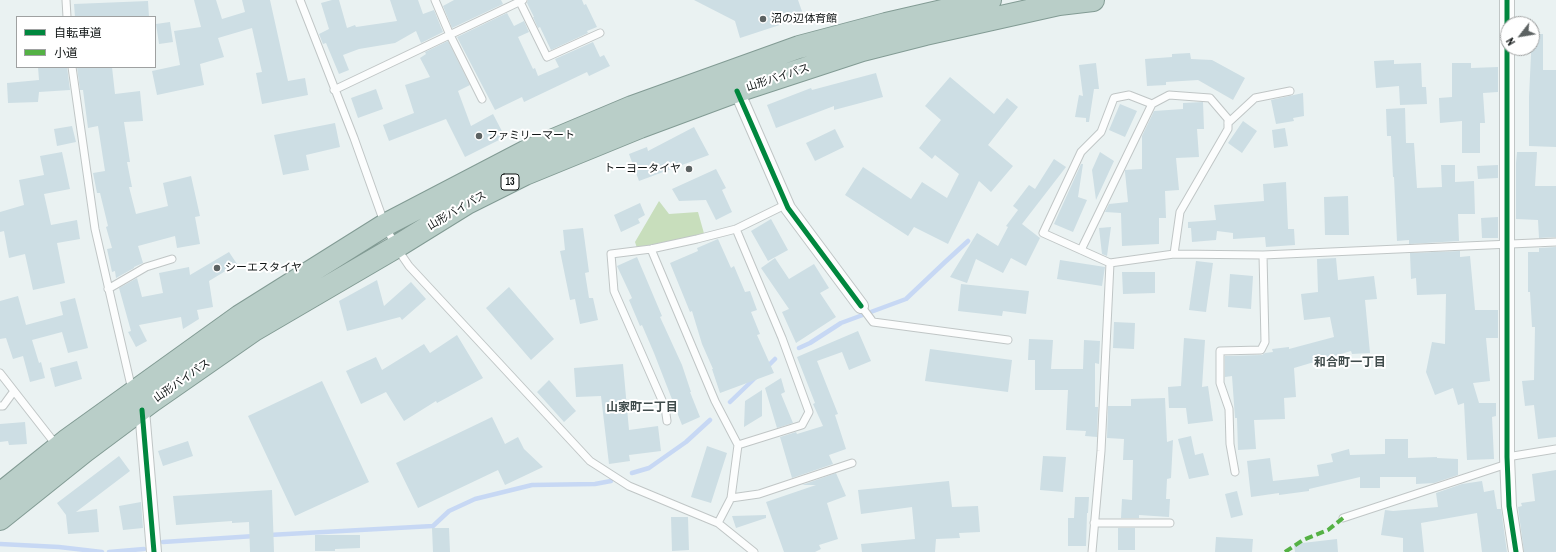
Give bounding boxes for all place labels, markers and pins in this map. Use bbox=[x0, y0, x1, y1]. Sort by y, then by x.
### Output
place label: 沼の辺体育館 bbox=[771, 12, 837, 26]
marker: 沼の辺体育館 bbox=[758, 14, 768, 24]
place label: ファミリーマート bbox=[487, 129, 575, 143]
marker: ファミリーマート bbox=[474, 131, 484, 141]
place label: トーヨータイヤ bbox=[604, 162, 681, 176]
marker: トーヨータイヤ bbox=[684, 164, 694, 174]
place label: シーエスタイヤ bbox=[225, 261, 302, 275]
marker: シーエスタイヤ bbox=[212, 263, 222, 273]

